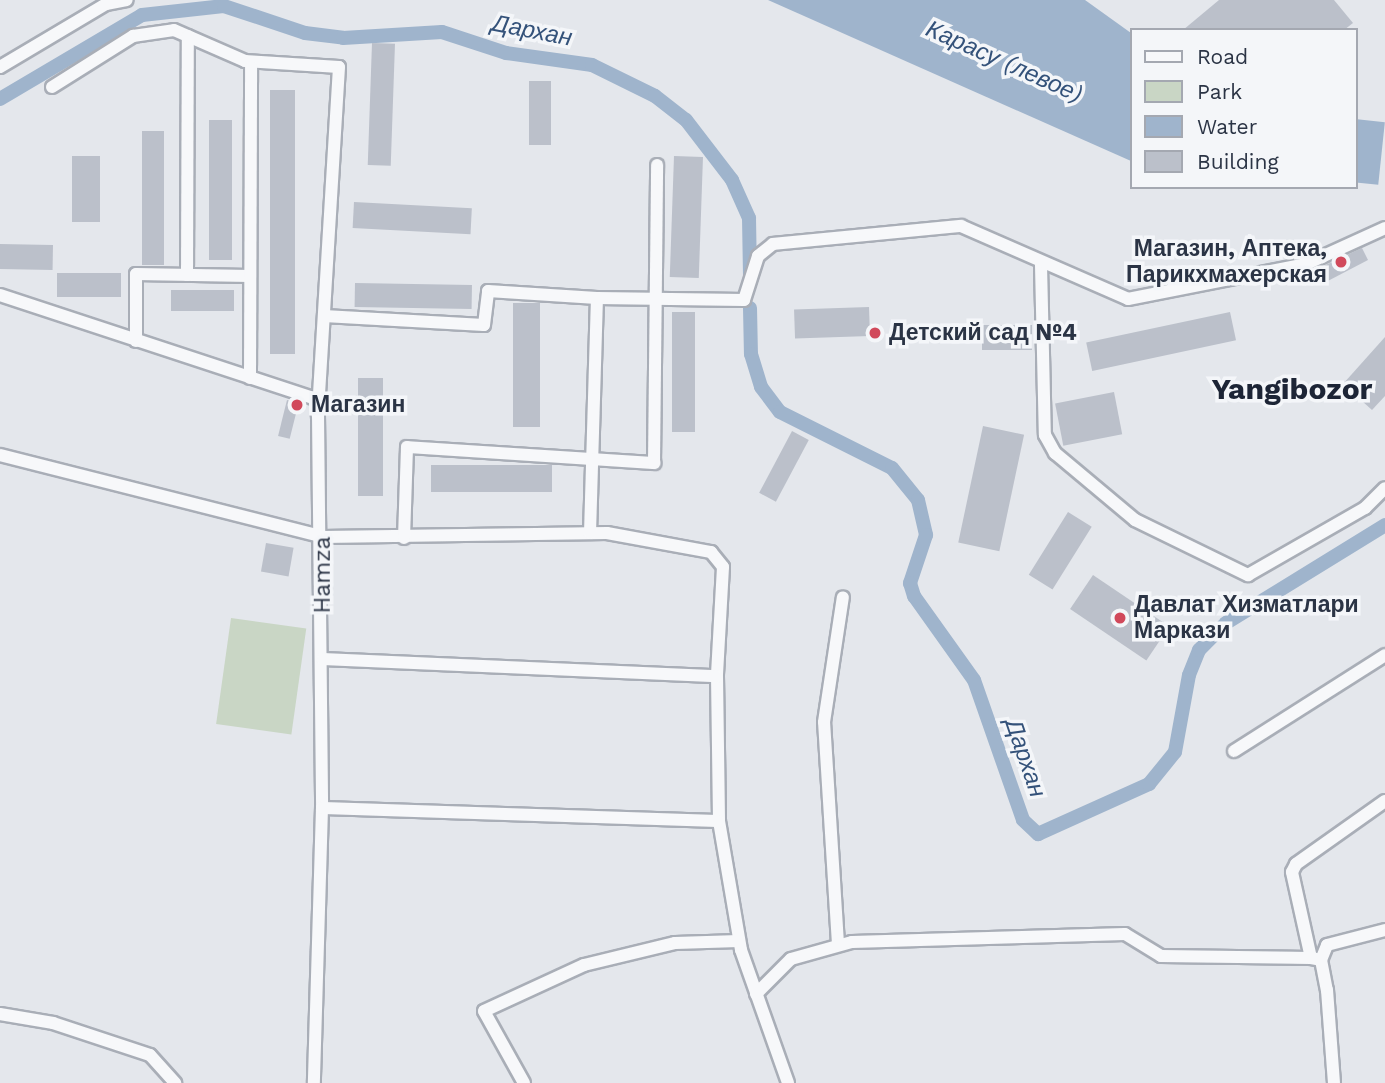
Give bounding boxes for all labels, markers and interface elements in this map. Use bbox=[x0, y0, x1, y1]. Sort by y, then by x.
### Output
water label: Дархан bbox=[489, 9, 575, 53]
water label: Карасу (левое) bbox=[921, 15, 1087, 109]
legend bbox=[1130, 28, 1357, 189]
text: Road bbox=[1197, 44, 1248, 69]
text: Park bbox=[1197, 79, 1242, 104]
text: Water bbox=[1197, 114, 1257, 139]
text: Building bbox=[1197, 149, 1279, 174]
place label: Магазин, Аптека, Парикхмахерская bbox=[1126, 235, 1327, 289]
marker: Магазин, Аптека, Парикхмахерская bbox=[1333, 254, 1349, 270]
place label: Детский сад №4 bbox=[889, 319, 1077, 347]
marker: Детский сад №4 bbox=[867, 325, 883, 341]
district label: Yangibozor bbox=[1211, 371, 1373, 407]
place label: Магазин bbox=[311, 391, 405, 419]
marker: Магазин bbox=[289, 397, 305, 413]
street label: Hamza bbox=[309, 537, 337, 613]
place label: Давлат Хизматлари Маркази bbox=[1134, 591, 1359, 645]
marker: Давлат Хизматлари Маркази bbox=[1112, 610, 1128, 626]
water label: Дархан bbox=[998, 715, 1052, 801]

